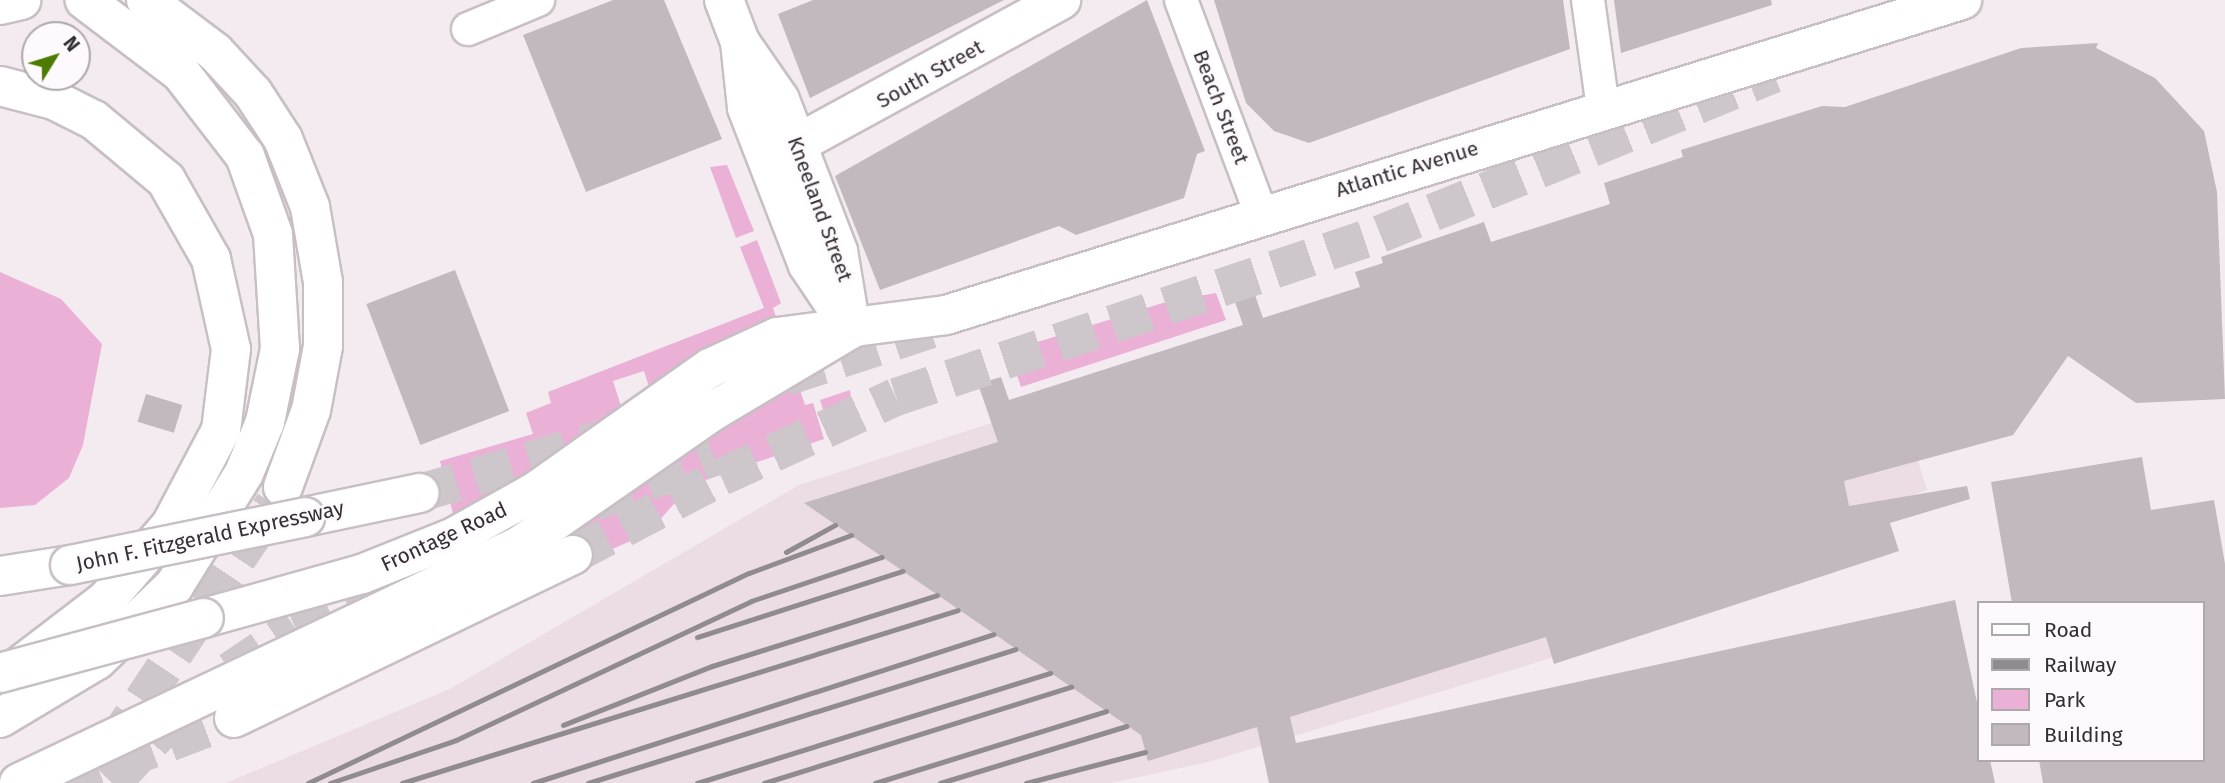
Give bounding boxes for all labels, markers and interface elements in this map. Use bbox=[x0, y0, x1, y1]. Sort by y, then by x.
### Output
north arrow bbox=[21, 21, 91, 91]
text: N bbox=[58, 32, 84, 56]
street label: South Street bbox=[872, 34, 988, 114]
street label: Beach Street bbox=[1188, 46, 1254, 168]
street label: Kneeland Street bbox=[782, 133, 858, 285]
street label: Atlantic Avenue bbox=[1333, 135, 1481, 203]
street label: John F. Fitzgerald Expressway bbox=[74, 495, 346, 577]
street label: Frontage Road bbox=[377, 497, 511, 577]
legend bbox=[1976, 601, 2204, 762]
text: Road bbox=[2044, 617, 2092, 643]
text: Railway bbox=[2044, 652, 2116, 678]
text: Park bbox=[2044, 687, 2085, 713]
text: Building bbox=[2044, 722, 2123, 748]

